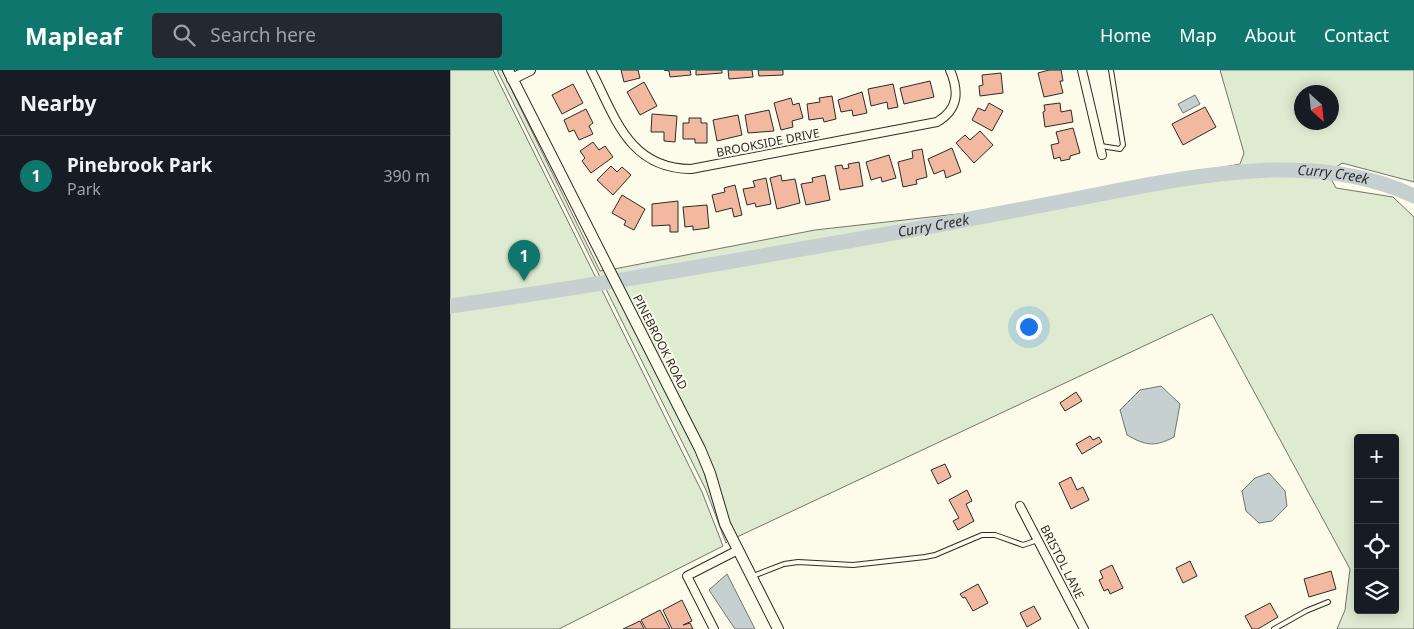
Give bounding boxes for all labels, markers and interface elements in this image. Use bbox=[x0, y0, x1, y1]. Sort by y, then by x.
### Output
search box bbox=[152, 13, 502, 58]
text: Mapleaf bbox=[25, 19, 122, 52]
icon: search bbox=[170, 21, 198, 49]
text: Search here bbox=[210, 22, 316, 48]
text: Home bbox=[1100, 23, 1151, 47]
text: Map bbox=[1179, 23, 1217, 47]
text: About bbox=[1245, 23, 1296, 47]
text: Contact bbox=[1324, 23, 1389, 47]
north arrow bbox=[1294, 85, 1339, 130]
text: Nearby bbox=[20, 89, 96, 117]
street label: BROOKSIDE DRIVE bbox=[715, 124, 821, 161]
text: Pinebrook Park bbox=[67, 152, 212, 178]
water label: Curry Creek bbox=[1297, 160, 1372, 189]
text: 1 bbox=[31, 165, 41, 187]
text: 390 m bbox=[383, 165, 430, 187]
text: Park bbox=[67, 178, 101, 200]
water label: Curry Creek bbox=[896, 209, 972, 241]
pin: 1 bbox=[508, 240, 540, 281]
street label: PINEBROOK ROAD bbox=[629, 291, 692, 392]
your location bbox=[1016, 314, 1042, 340]
map controls bbox=[1354, 434, 1399, 614]
button: + bbox=[1354, 434, 1399, 479]
button: − bbox=[1354, 479, 1399, 524]
street label: BRISTOL LANE bbox=[1037, 522, 1088, 602]
button: locate bbox=[1354, 524, 1399, 569]
button: layers bbox=[1354, 569, 1399, 614]

